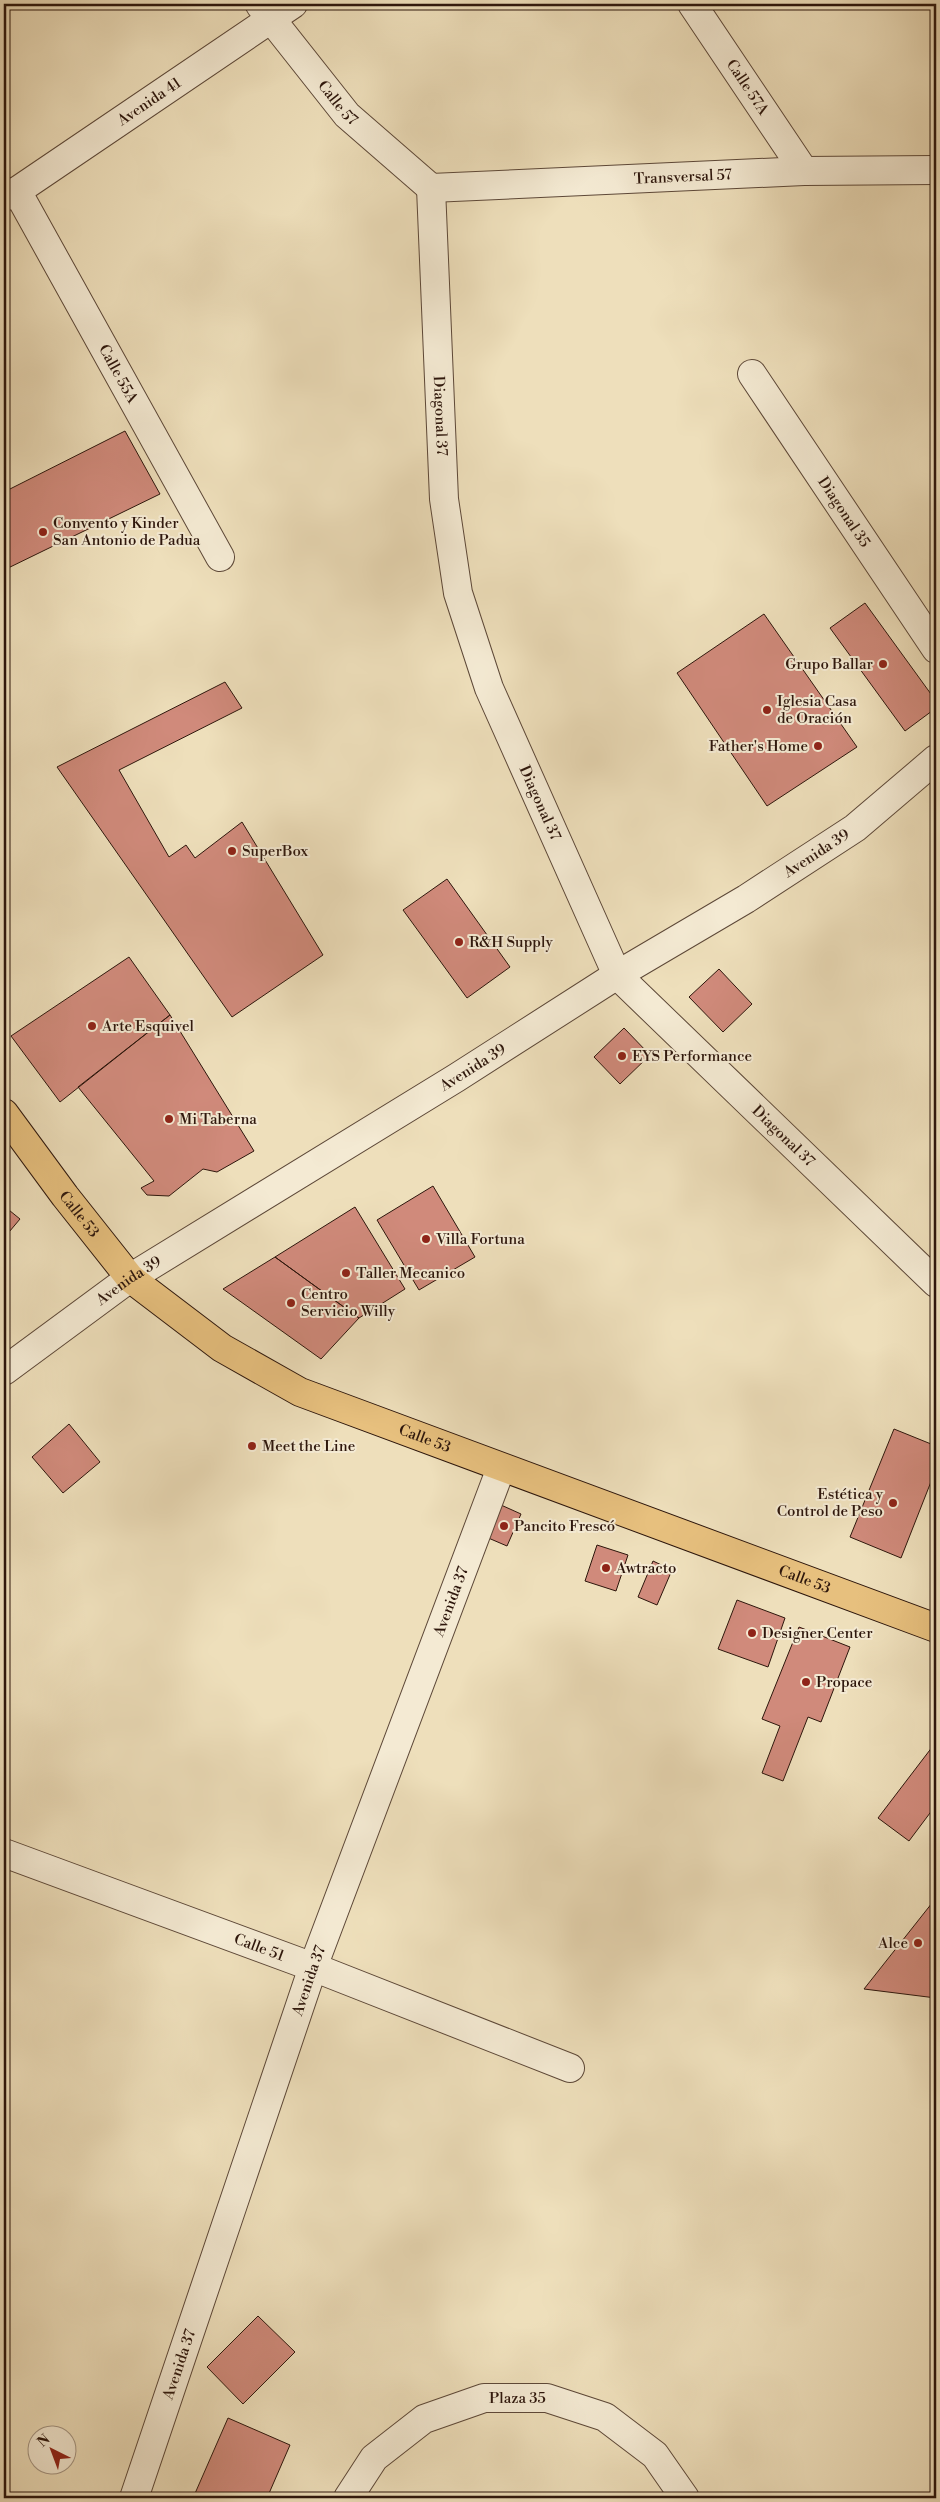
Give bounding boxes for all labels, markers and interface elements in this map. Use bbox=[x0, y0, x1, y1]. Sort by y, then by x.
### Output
street label: Calle 57A bbox=[722, 56, 774, 119]
street label: Avenida 41 bbox=[113, 73, 185, 130]
street label: Calle 57 bbox=[314, 76, 362, 130]
street label: Transversal 57 bbox=[633, 165, 733, 188]
street label: Calle 55A bbox=[94, 341, 143, 407]
street label: Diagonal 37 bbox=[429, 375, 452, 457]
street label: Diagonal 35 bbox=[814, 473, 875, 551]
place label: Convento y Kinder San Antonio de Padua bbox=[53, 514, 201, 550]
marker: Convento y Kinder San Antonio de Padua bbox=[37, 526, 49, 538]
place label: Grupo Ballar bbox=[785, 655, 874, 674]
marker: Grupo Ballar bbox=[877, 658, 889, 670]
place label: Iglesia Casa de Oración bbox=[777, 692, 857, 728]
marker: Iglesia Casa de Oración bbox=[761, 704, 773, 716]
place label: Father's Home bbox=[709, 737, 808, 756]
marker: Father's Home bbox=[812, 740, 824, 752]
street label: Diagonal 37 bbox=[515, 762, 565, 844]
street label: Avenida 39 bbox=[779, 825, 853, 882]
place label: SuperBox bbox=[242, 842, 309, 861]
marker: SuperBox bbox=[226, 845, 238, 857]
place label: R&H Supply bbox=[469, 933, 553, 952]
marker: R&H Supply bbox=[453, 936, 465, 948]
place label: Arte Esquivel bbox=[101, 1017, 195, 1036]
marker: Arte Esquivel bbox=[86, 1020, 98, 1032]
street label: Avenida 39 bbox=[435, 1039, 509, 1096]
place label: EYS Performance bbox=[632, 1047, 752, 1066]
marker: EYS Performance bbox=[616, 1050, 628, 1062]
street label: Diagonal 37 bbox=[748, 1101, 819, 1171]
place label: Mi Taberna bbox=[179, 1110, 257, 1129]
marker: Mi Taberna bbox=[163, 1113, 175, 1125]
street label: Calle 53 bbox=[55, 1187, 104, 1241]
place label: Villa Fortuna bbox=[435, 1230, 525, 1249]
marker: Villa Fortuna bbox=[420, 1233, 432, 1245]
street label: Avenida 39 bbox=[91, 1252, 165, 1310]
place label: Taller Mecanico bbox=[356, 1264, 465, 1283]
marker: Taller Mecanico bbox=[340, 1267, 352, 1279]
place label: Centro Servicio Willy bbox=[301, 1285, 396, 1321]
marker: Centro Servicio Willy bbox=[285, 1297, 297, 1309]
street label: Calle 53 bbox=[396, 1420, 454, 1457]
place label: Meet the Line bbox=[262, 1437, 355, 1456]
marker: Meet the Line bbox=[246, 1440, 258, 1452]
place label: Estética y Control de Peso bbox=[777, 1485, 884, 1521]
marker: Estética y Control de Peso bbox=[887, 1497, 899, 1509]
place label: Pancito Frescó bbox=[514, 1517, 615, 1536]
marker: Pancito Frescó bbox=[498, 1520, 510, 1532]
place label: Awtracto bbox=[615, 1559, 676, 1578]
street label: Calle 53 bbox=[776, 1561, 833, 1598]
marker: Awtracto bbox=[600, 1562, 612, 1574]
street label: Avenida 37 bbox=[429, 1563, 473, 1640]
place label: Designer Center bbox=[762, 1624, 873, 1643]
marker: Designer Center bbox=[746, 1627, 758, 1639]
place label: Propace bbox=[816, 1673, 872, 1692]
marker: Propace bbox=[800, 1676, 812, 1688]
street label: Calle 51 bbox=[231, 1929, 287, 1965]
place label: Alce bbox=[877, 1934, 908, 1953]
marker: Alce bbox=[912, 1937, 924, 1949]
street label: Avenida 37 bbox=[287, 1942, 330, 2019]
street label: Avenida 37 bbox=[158, 2326, 200, 2403]
street label: Plaza 35 bbox=[489, 2389, 546, 2408]
north arrow bbox=[28, 2424, 78, 2474]
text: N bbox=[34, 2431, 54, 2451]

